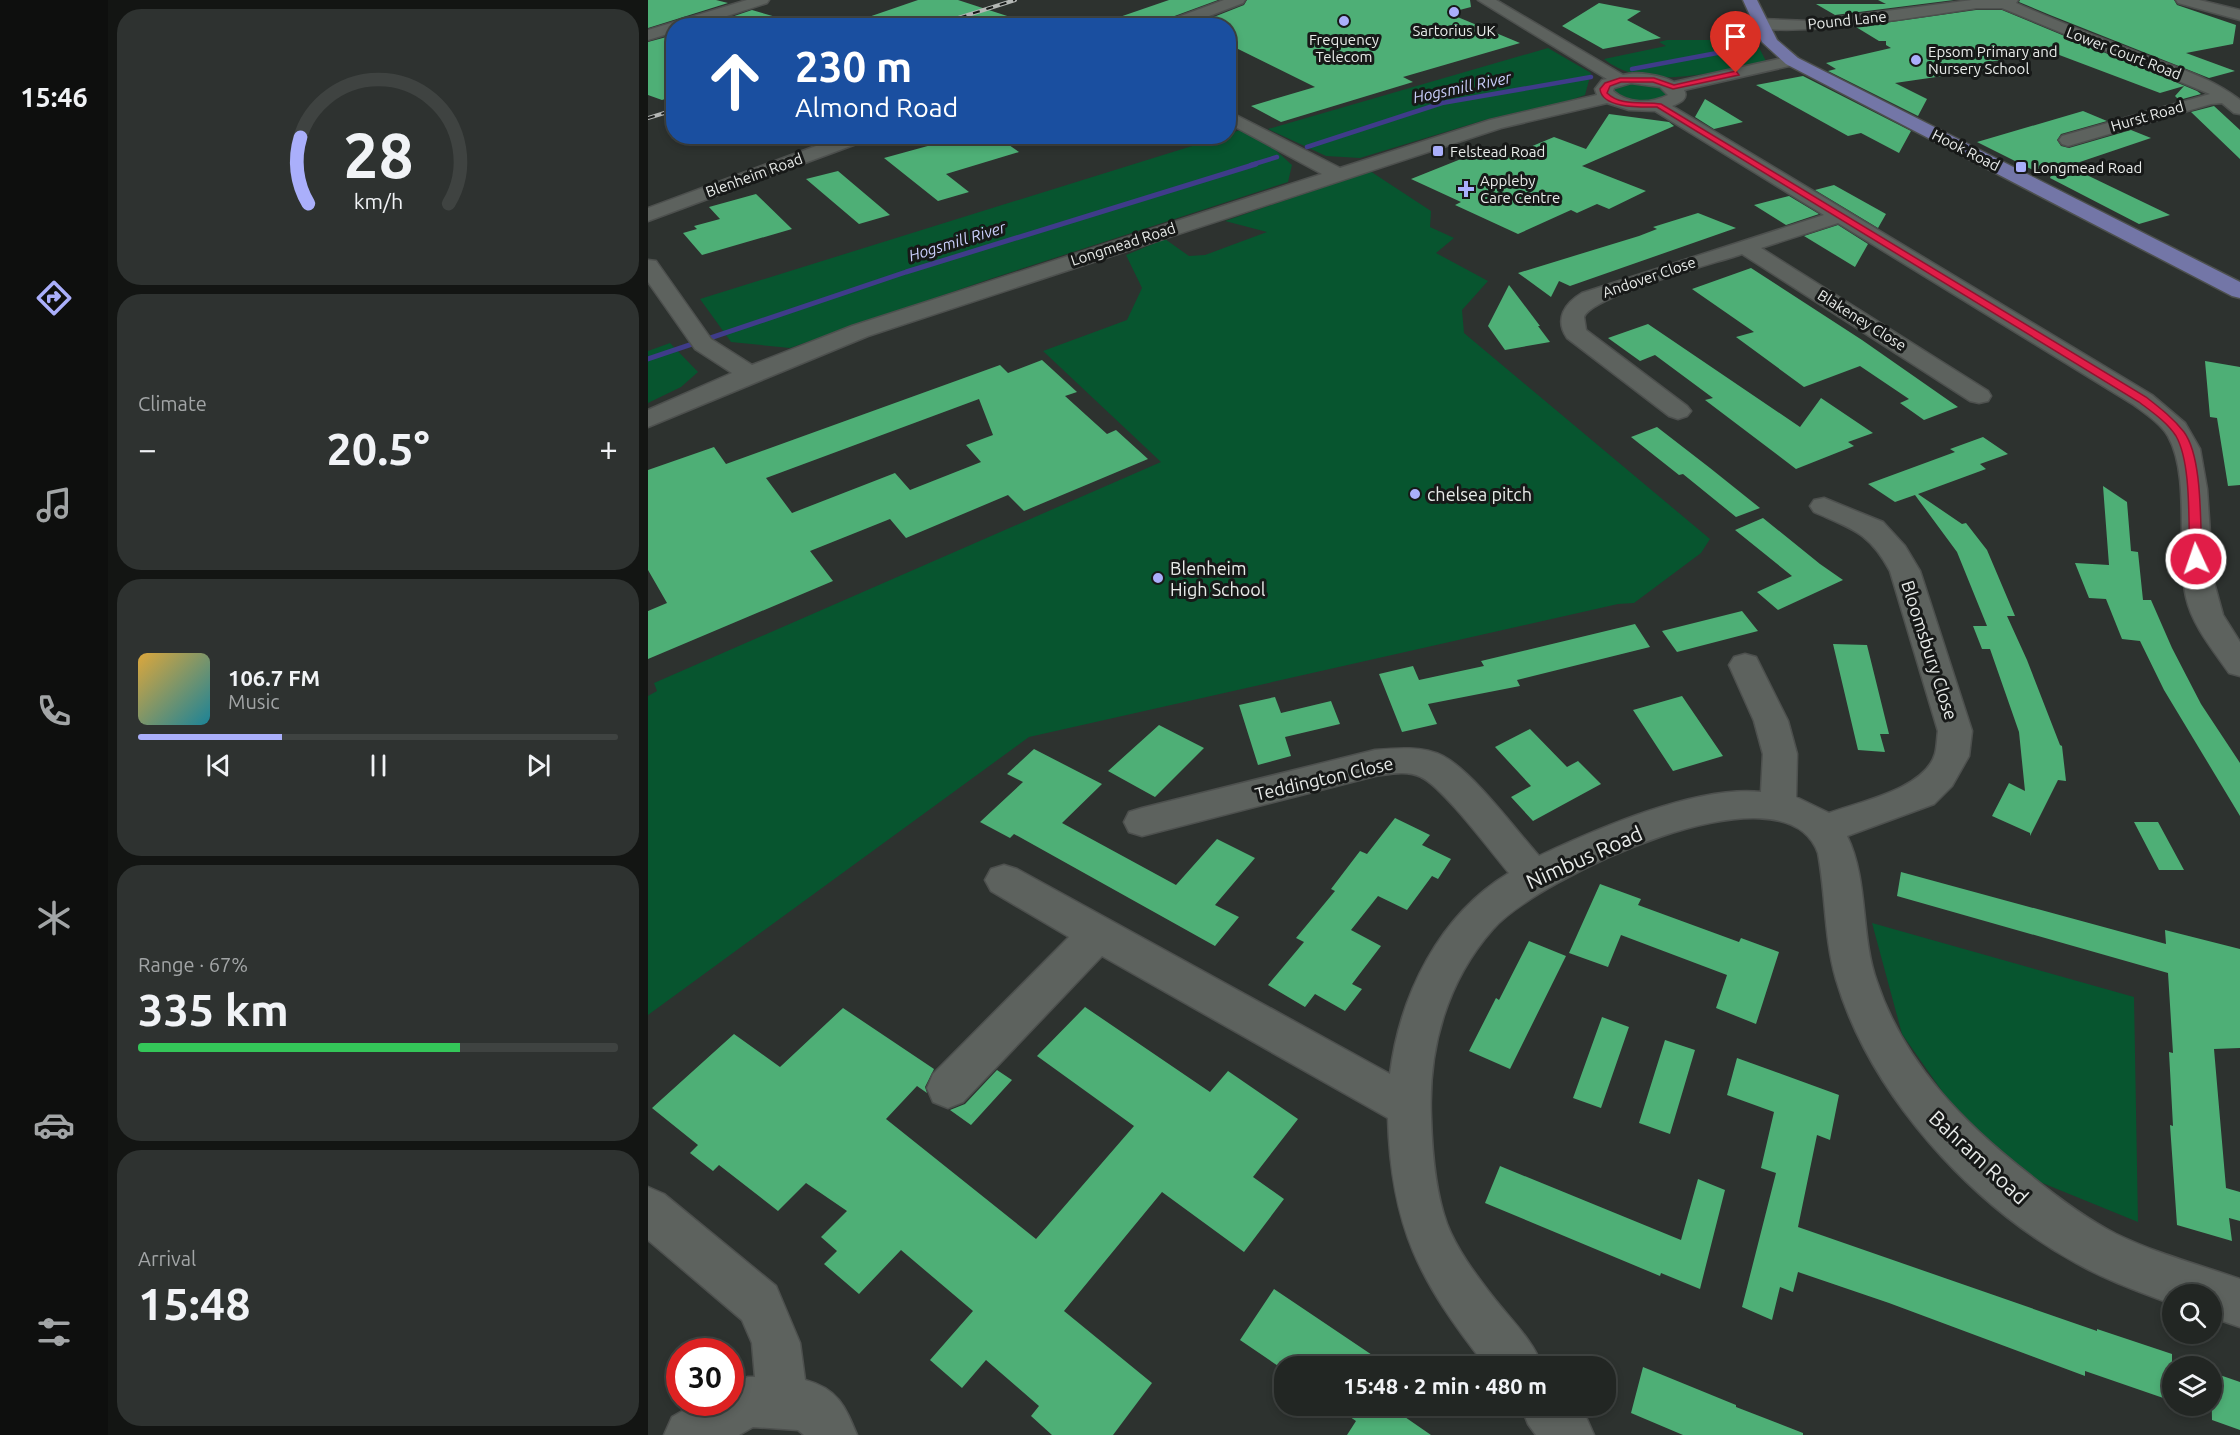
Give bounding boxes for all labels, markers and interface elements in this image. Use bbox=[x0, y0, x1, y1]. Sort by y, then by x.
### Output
marker: Sartorius UK bbox=[1447, 5, 1461, 19]
street label: Pound Lane bbox=[1807, 7, 1887, 33]
pin bbox=[1710, 11, 1761, 73]
marker: Frequency Telecom bbox=[1337, 14, 1351, 28]
icon: arrive bbox=[1719, 20, 1752, 53]
place label: Sartorius UK bbox=[1412, 22, 1496, 39]
street label: Lower Court Road bbox=[2064, 23, 2184, 83]
place label: Frequency Telecom bbox=[1309, 31, 1379, 65]
icon: ahead bbox=[696, 42, 774, 120]
text: 230 m bbox=[795, 43, 912, 90]
place label: Epsom Primary and Nursery School bbox=[1928, 43, 2058, 77]
marker: Epsom Primary and Nursery School bbox=[1909, 53, 1923, 67]
water label: Hogsmill River bbox=[1411, 68, 1514, 106]
text: 15:46 bbox=[20, 82, 88, 112]
text: Almond Road bbox=[795, 92, 958, 122]
street label: Hurst Road bbox=[2109, 97, 2185, 135]
text: 28 bbox=[343, 120, 413, 190]
street label: Hook Road bbox=[1929, 126, 2003, 174]
place label: Felstead Road bbox=[1450, 143, 1545, 160]
marker: Felstead Road bbox=[1431, 144, 1445, 158]
street label: Blenheim Road bbox=[703, 150, 805, 200]
place label: Longmead Road bbox=[2033, 159, 2142, 176]
marker: Longmead Road bbox=[2014, 160, 2028, 174]
place label: Appleby Care Centre bbox=[1480, 172, 1560, 206]
marker: Appleby Care Centre bbox=[1457, 180, 1475, 198]
text: km/h bbox=[353, 189, 403, 213]
water label: Hogsmill River bbox=[906, 217, 1008, 264]
street label: Longmead Road bbox=[1068, 219, 1178, 269]
street label: Andover Close bbox=[1600, 253, 1698, 301]
icon: directions bbox=[33, 277, 75, 319]
street label: Blakeney Close bbox=[1815, 286, 1909, 354]
text: Climate bbox=[138, 392, 207, 415]
text: 20.5° bbox=[326, 423, 430, 474]
text: − bbox=[138, 430, 157, 467]
text: + bbox=[599, 430, 618, 467]
icon: music bbox=[33, 484, 75, 526]
place label: chelsea pitch bbox=[1427, 484, 1532, 504]
marker: chelsea pitch bbox=[1408, 487, 1422, 501]
position arrow bbox=[2164, 527, 2228, 591]
place label: Blenheim High School bbox=[1170, 558, 1266, 599]
marker: Blenheim High School bbox=[1151, 571, 1165, 585]
street label: Bloomsbury Close bbox=[1898, 578, 1962, 722]
text: 106.7 FM bbox=[228, 665, 320, 690]
icon: phone bbox=[33, 690, 75, 732]
text: Music bbox=[228, 690, 280, 713]
icon: previous bbox=[202, 749, 235, 782]
icon: pause bbox=[362, 749, 395, 782]
icon: next bbox=[522, 749, 555, 782]
street label: Teddington Close bbox=[1253, 752, 1395, 804]
street label: Nimbus Road bbox=[1522, 821, 1646, 893]
icon: climate bbox=[33, 897, 75, 939]
text: Range · 67% bbox=[138, 953, 248, 976]
text: 335 km bbox=[138, 984, 289, 1035]
icon: car bbox=[33, 1104, 75, 1146]
street label: Bahram Road bbox=[1925, 1105, 2033, 1209]
text: Arrival bbox=[138, 1247, 196, 1270]
text: 15:48 bbox=[138, 1278, 251, 1329]
map controls bbox=[2162, 1284, 2222, 1416]
button: search bbox=[2162, 1284, 2222, 1344]
icon: filters bbox=[33, 1311, 75, 1353]
speed limit sign: 30 bbox=[666, 1338, 744, 1416]
button: layers bbox=[2162, 1356, 2222, 1416]
text: 15:48 · 2 min · 480 m bbox=[1343, 1373, 1547, 1398]

